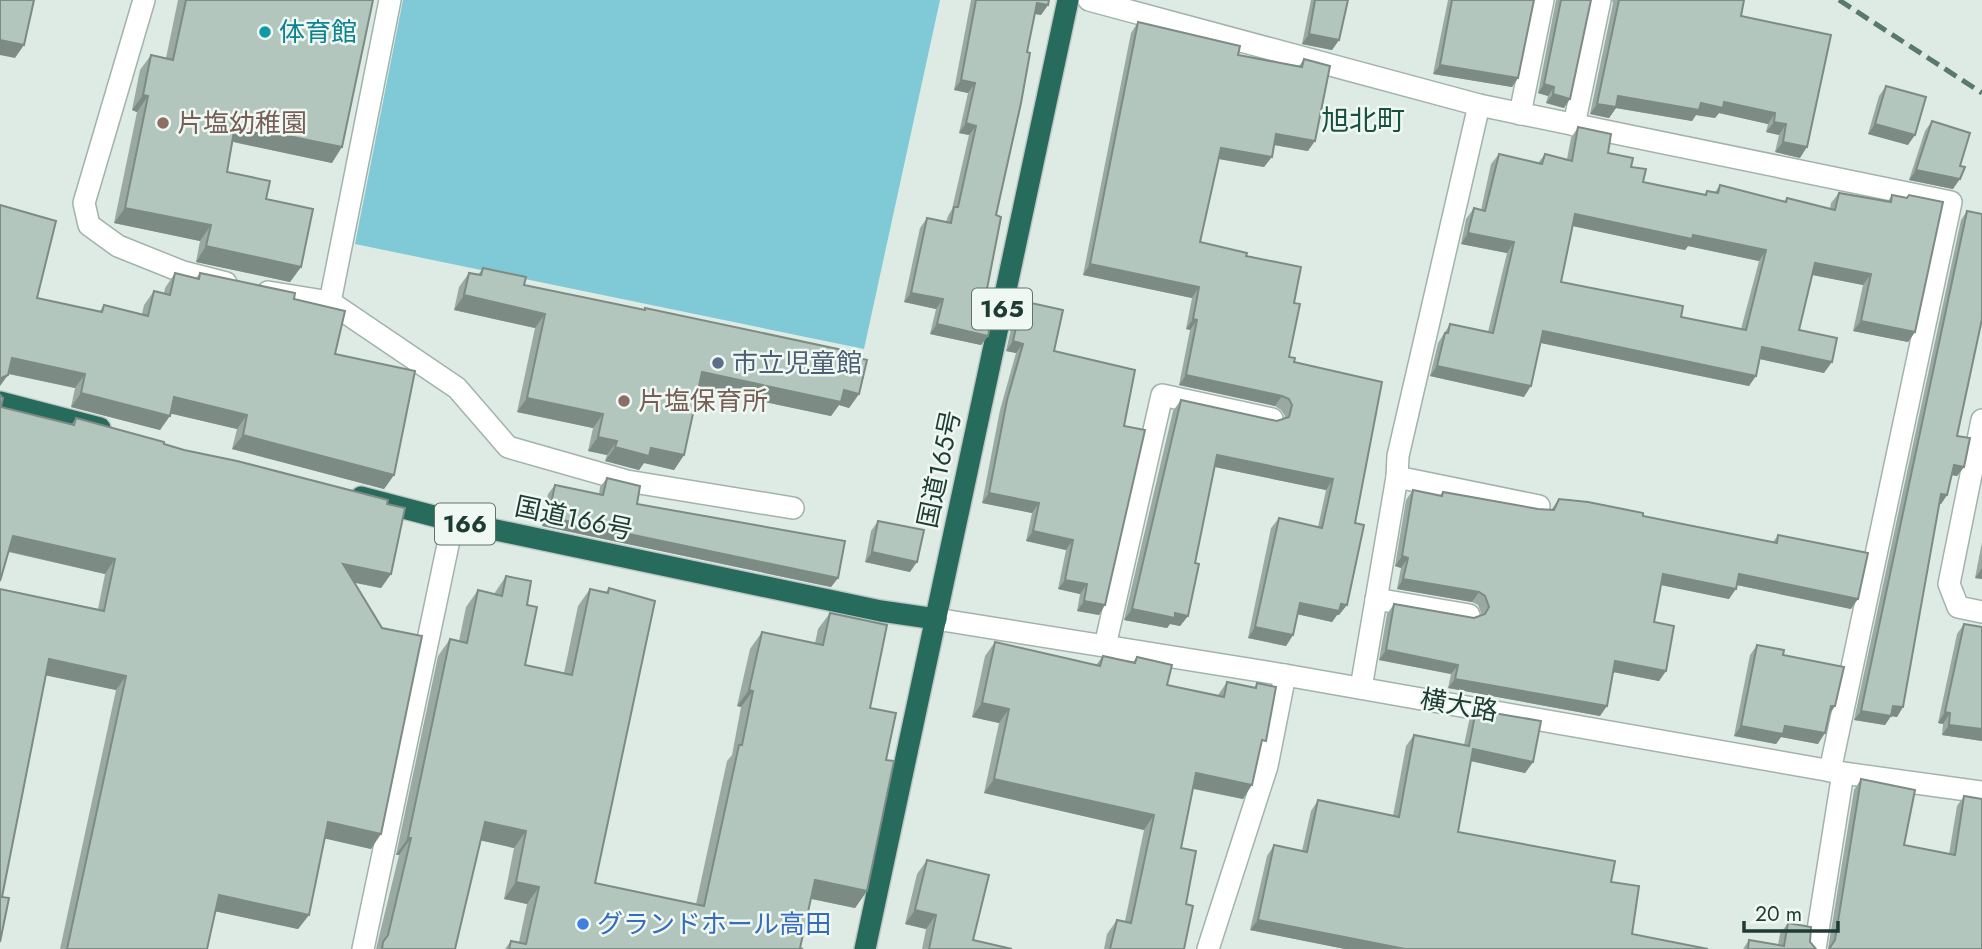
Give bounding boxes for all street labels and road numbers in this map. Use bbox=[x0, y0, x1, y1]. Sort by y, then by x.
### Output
road number: 165 bbox=[972, 288, 1032, 330]
street label: 国道165号 bbox=[908, 407, 970, 531]
street label: 国道166号 bbox=[512, 487, 636, 549]
road number: 166 bbox=[435, 504, 495, 544]
street label: 横大路 bbox=[1417, 680, 1501, 730]

